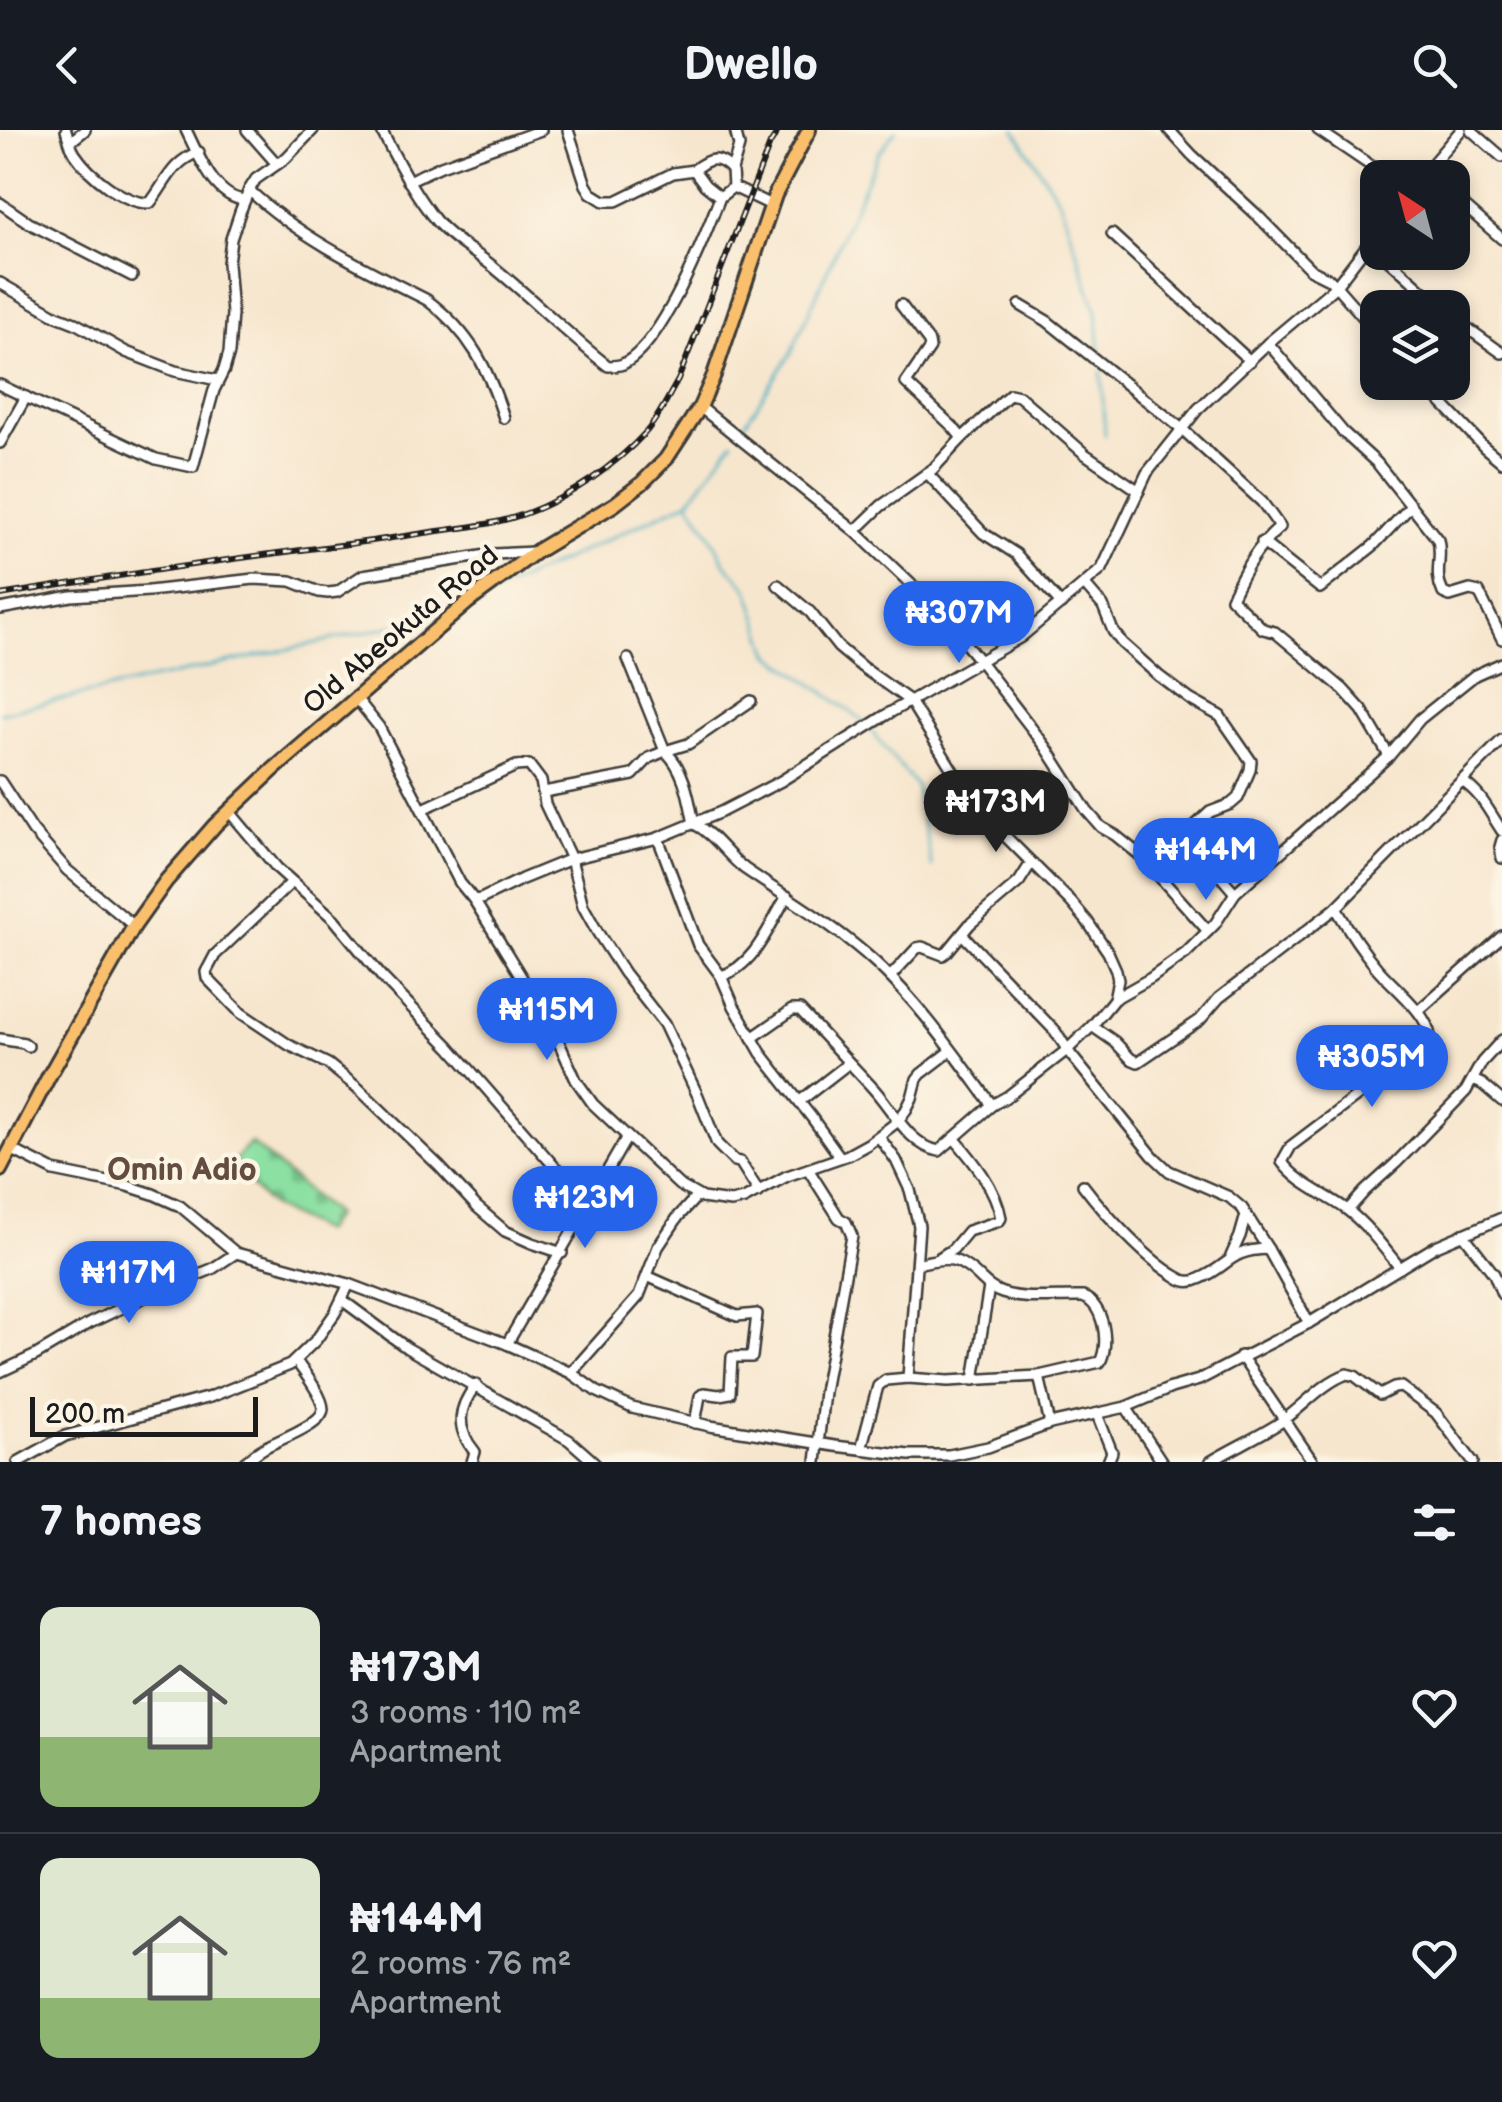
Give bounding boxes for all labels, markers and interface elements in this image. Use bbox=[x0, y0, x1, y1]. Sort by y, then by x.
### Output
icon: back bbox=[40, 38, 95, 93]
text: Dwello bbox=[684, 38, 818, 93]
icon: search bbox=[1407, 38, 1462, 93]
north arrow bbox=[1360, 160, 1470, 270]
map controls bbox=[1360, 160, 1470, 400]
button: layers bbox=[1360, 290, 1470, 400]
street label: Old Abeokuta Road bbox=[297, 539, 505, 721]
pin: ₦307M bbox=[889, 581, 1029, 666]
text: ₦307M bbox=[906, 594, 1012, 633]
pin: ₦173M bbox=[926, 770, 1066, 855]
text: ₦173M bbox=[946, 783, 1046, 822]
pin: ₦144M bbox=[1136, 818, 1276, 903]
text: ₦144M bbox=[1155, 831, 1257, 870]
pin: ₦115M bbox=[477, 978, 617, 1063]
text: ₦115M bbox=[499, 991, 595, 1030]
pin: ₦305M bbox=[1302, 1025, 1442, 1110]
text: ₦305M bbox=[1318, 1038, 1426, 1077]
district label: Omin Adio bbox=[107, 1151, 257, 1190]
pin: ₦123M bbox=[515, 1166, 655, 1251]
text: ₦123M bbox=[534, 1179, 636, 1218]
pin: ₦117M bbox=[59, 1241, 199, 1326]
text: ₦117M bbox=[81, 1254, 177, 1293]
scale bar bbox=[30, 1392, 258, 1436]
text: 200 m bbox=[45, 1398, 125, 1431]
icon: filters bbox=[1407, 1495, 1462, 1550]
text: 7 homes bbox=[40, 1497, 202, 1548]
text: ₦173M bbox=[350, 1643, 482, 1694]
icon: home bbox=[120, 1647, 240, 1767]
icon: heart bbox=[1407, 1680, 1462, 1735]
text: 3 rooms · 110 m² bbox=[350, 1694, 581, 1733]
text: Apartment bbox=[350, 1733, 501, 1772]
text: ₦144M bbox=[350, 1894, 484, 1945]
icon: home bbox=[120, 1898, 240, 2018]
icon: heart bbox=[1407, 1931, 1462, 1986]
text: 2 rooms · 76 m² bbox=[350, 1945, 571, 1984]
text: Apartment bbox=[350, 1984, 501, 2023]

